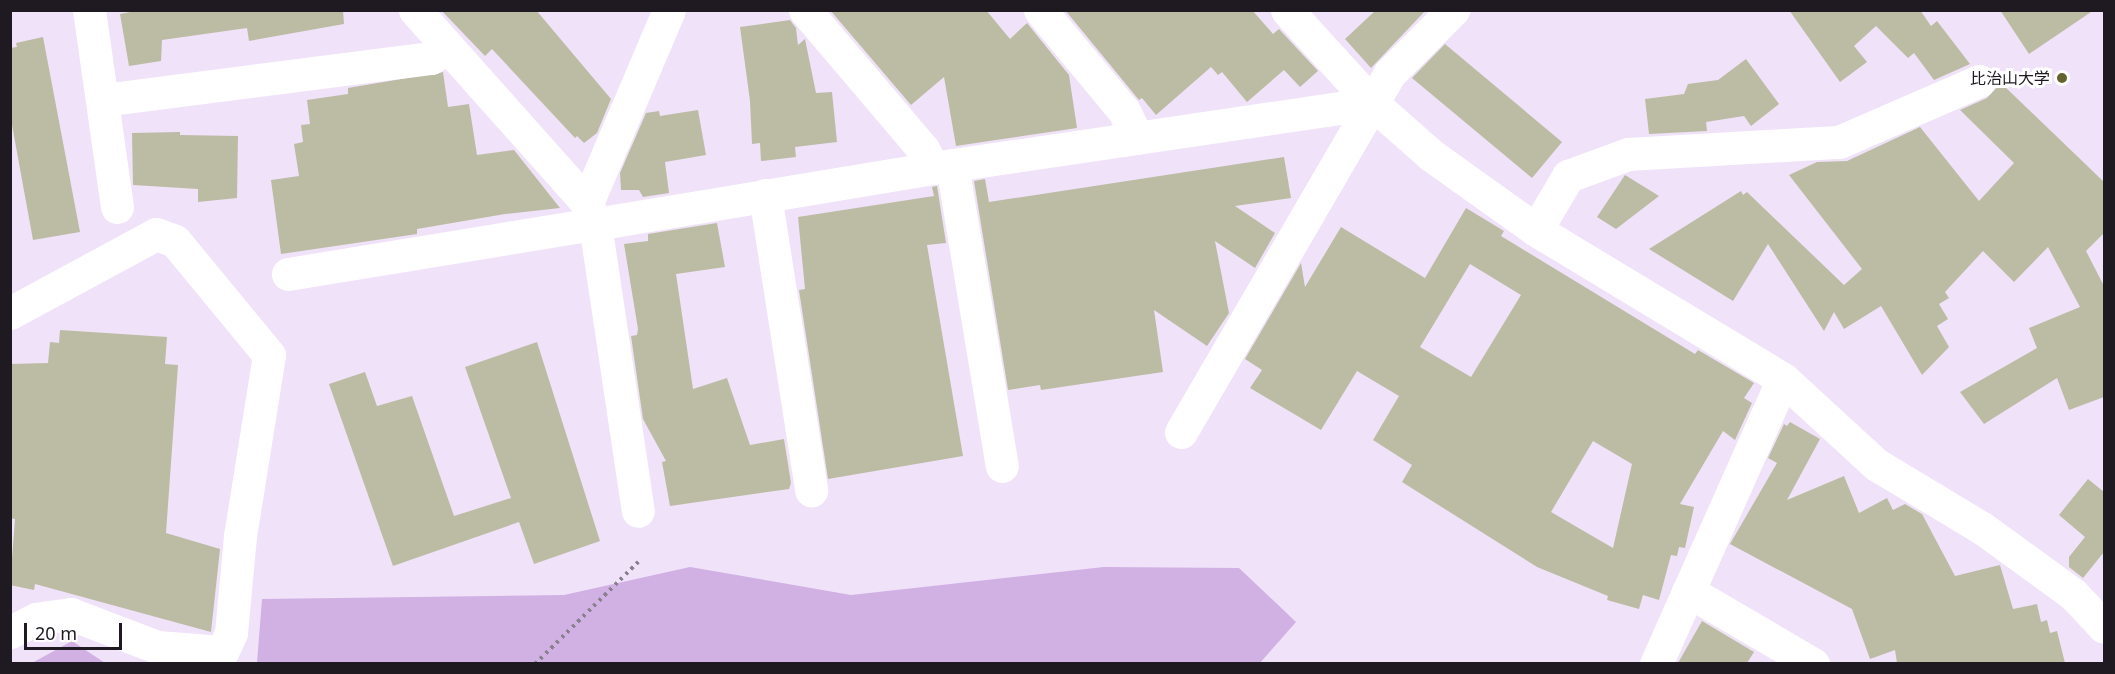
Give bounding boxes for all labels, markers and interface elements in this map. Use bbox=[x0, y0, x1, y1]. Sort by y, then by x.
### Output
place label: 比治山大学 bbox=[1970, 68, 2050, 88]
marker: 比治山大学 bbox=[2055, 71, 2069, 85]
scale bar bbox=[27, 611, 124, 649]
text: 20 m bbox=[35, 621, 77, 645]

